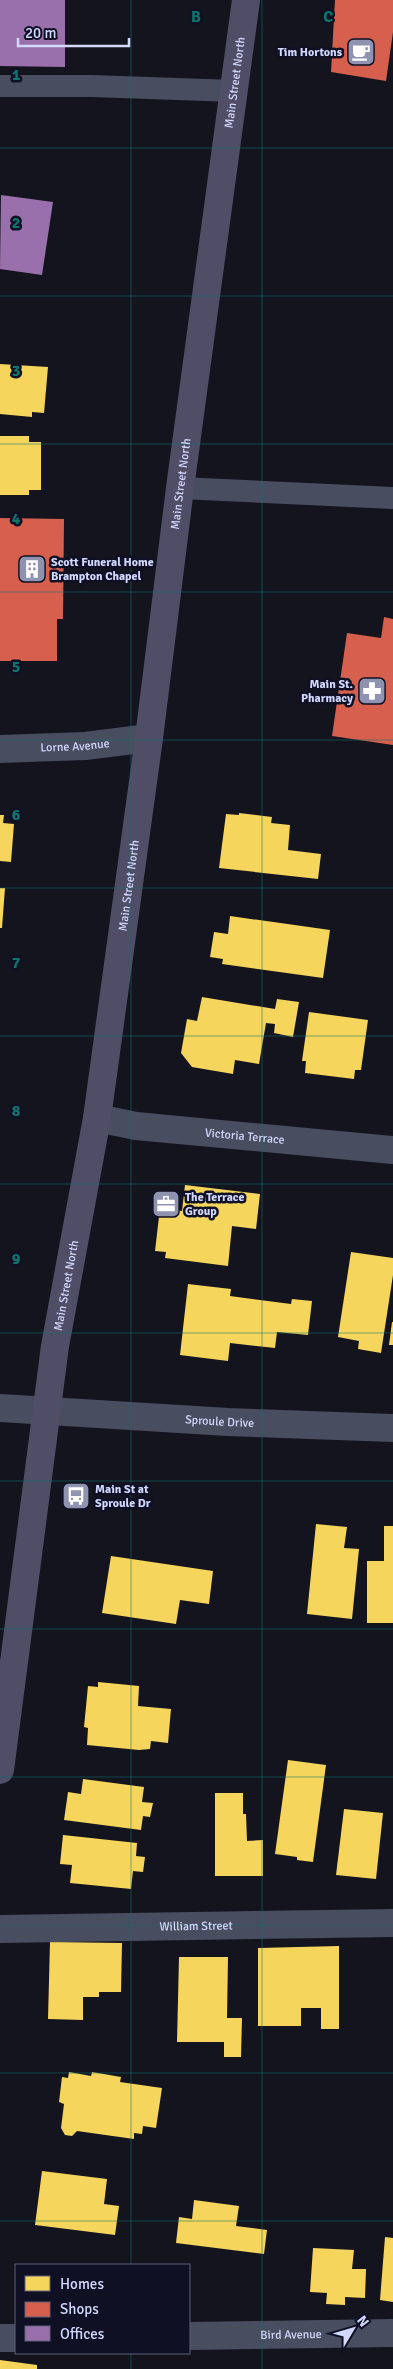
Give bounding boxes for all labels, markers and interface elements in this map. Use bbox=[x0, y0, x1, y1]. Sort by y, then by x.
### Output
text: B bbox=[191, 7, 201, 27]
text: C bbox=[323, 7, 333, 27]
scale bar bbox=[18, 15, 129, 47]
text: 20 m bbox=[25, 24, 56, 42]
street label: Main Street North bbox=[221, 36, 248, 129]
cafe icon: Tim Hortons bbox=[346, 37, 376, 67]
place label: Tim Hortons bbox=[278, 45, 343, 60]
text: 1 bbox=[12, 65, 21, 85]
text: 2 bbox=[12, 213, 20, 233]
text: 3 bbox=[12, 361, 20, 381]
street label: Main Street North bbox=[167, 437, 194, 530]
text: 4 bbox=[12, 509, 21, 529]
building icon: Scott Funeral Home Brampton Chapel bbox=[17, 554, 47, 584]
place label: Scott Funeral Home Brampton Chapel bbox=[51, 555, 154, 584]
text: 5 bbox=[12, 657, 20, 677]
pharmacy icon: Main St. Pharmacy bbox=[357, 676, 387, 706]
place label: Main St. Pharmacy bbox=[301, 677, 353, 706]
street label: Lorne Avenue bbox=[40, 735, 110, 755]
text: 6 bbox=[12, 805, 21, 825]
street label: Main Street North bbox=[115, 839, 142, 932]
text: 7 bbox=[12, 953, 21, 973]
text: 8 bbox=[12, 1101, 21, 1121]
street label: Victoria Terrace bbox=[204, 1125, 285, 1147]
office icon: The Terrace Group bbox=[151, 1189, 181, 1219]
place label: The Terrace Group bbox=[185, 1190, 244, 1219]
street label: Main Street North bbox=[50, 1239, 82, 1332]
text: 9 bbox=[12, 1249, 21, 1269]
street label: Sproule Drive bbox=[185, 1412, 254, 1430]
bus stop icon: Main St at Sproule Dr bbox=[61, 1481, 91, 1511]
place label: Main St at Sproule Dr bbox=[95, 1482, 151, 1511]
street label: William Street bbox=[159, 1918, 233, 1934]
legend bbox=[15, 2264, 190, 2354]
text: Homes bbox=[60, 2275, 104, 2293]
text: Shops bbox=[60, 2300, 99, 2318]
north arrow bbox=[328, 2304, 378, 2354]
text: N bbox=[353, 2312, 373, 2330]
text: Offices bbox=[60, 2325, 105, 2343]
street label: Bird Avenue bbox=[260, 2327, 322, 2342]

